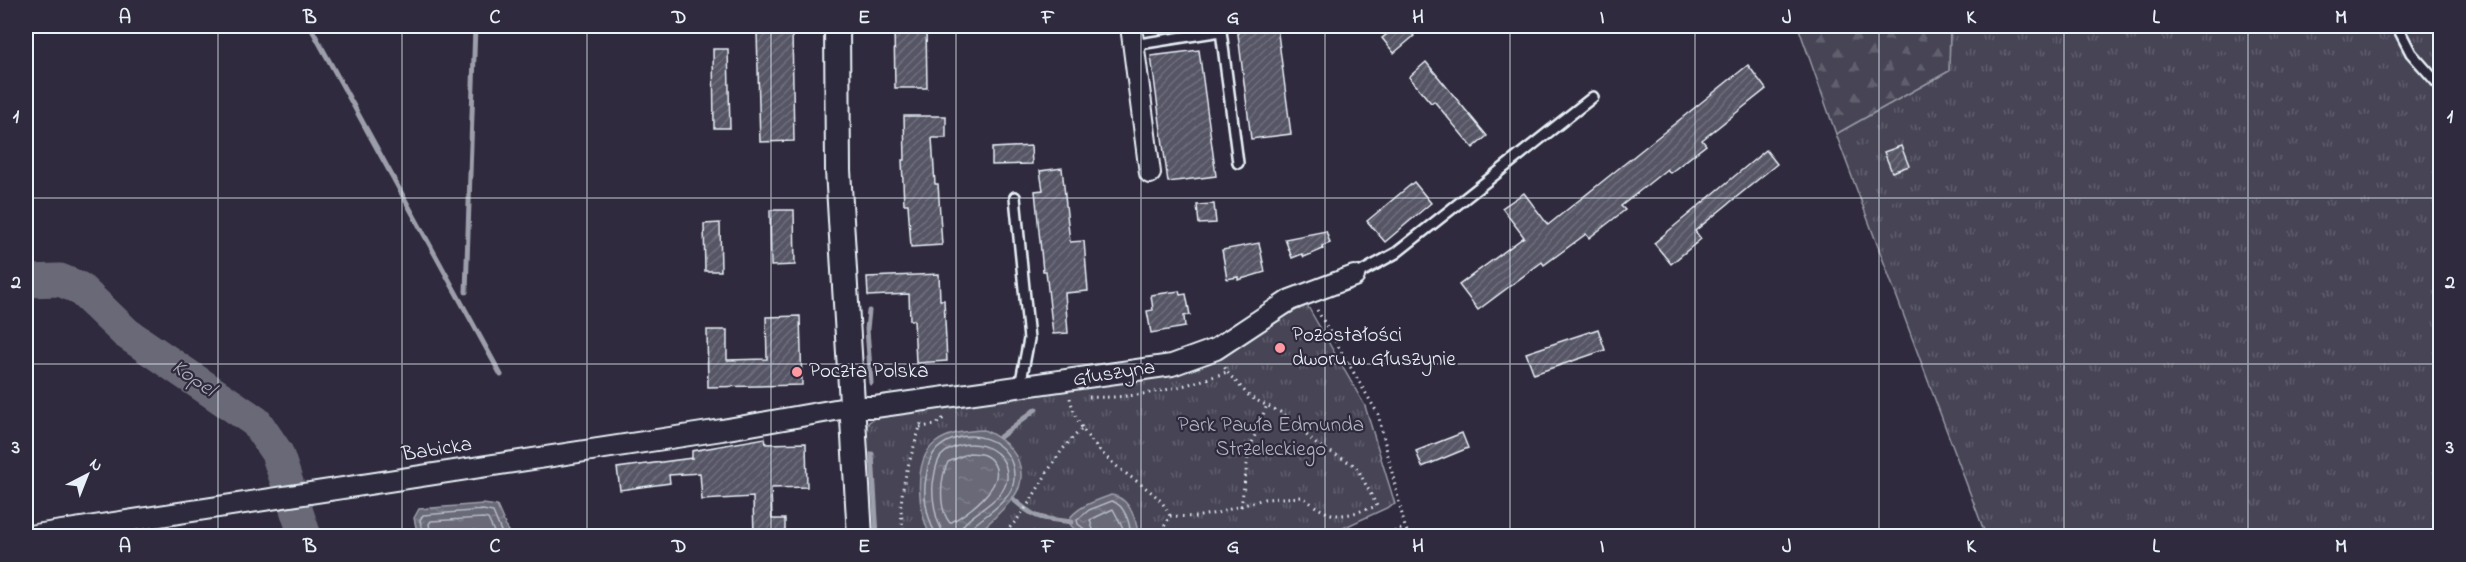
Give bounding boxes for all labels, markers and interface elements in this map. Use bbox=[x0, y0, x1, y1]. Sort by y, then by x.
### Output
text: A bbox=[119, 4, 131, 33]
text: B bbox=[302, 4, 317, 33]
text: C bbox=[490, 4, 501, 33]
text: D bbox=[671, 4, 686, 33]
text: E bbox=[858, 4, 870, 33]
text: F bbox=[1041, 4, 1055, 33]
text: G bbox=[1227, 4, 1240, 33]
text: H bbox=[1412, 4, 1424, 33]
text: I bbox=[1600, 4, 1605, 33]
text: J bbox=[1782, 4, 1792, 33]
text: K bbox=[1966, 4, 1977, 33]
text: L bbox=[2152, 4, 2160, 33]
text: M bbox=[2335, 4, 2347, 33]
text: 1 bbox=[13, 103, 20, 132]
text: 1 bbox=[2447, 103, 2454, 132]
text: 2 bbox=[10, 269, 21, 298]
text: 2 bbox=[2444, 269, 2455, 298]
place label: Pozostałości dworu w Głuszynie bbox=[1292, 321, 1456, 377]
marker: Pozostałości dworu w Głuszynie bbox=[1273, 341, 1287, 355]
water label: Kopel bbox=[164, 352, 224, 407]
street label: Głuszyna bbox=[1071, 353, 1158, 397]
place label: Poczta Polska bbox=[809, 357, 929, 387]
marker: Poczta Polska bbox=[790, 365, 804, 379]
park label: Park Pawła Edmunda Strzeleckiego bbox=[1178, 411, 1364, 467]
street label: Babicka bbox=[399, 430, 474, 470]
text: 3 bbox=[11, 434, 20, 463]
text: 3 bbox=[2445, 434, 2454, 463]
north arrow bbox=[57, 445, 117, 505]
text: N bbox=[84, 453, 108, 478]
text: A bbox=[119, 533, 131, 562]
text: B bbox=[302, 533, 317, 562]
text: C bbox=[490, 533, 501, 562]
text: D bbox=[671, 533, 686, 562]
text: E bbox=[858, 533, 870, 562]
text: F bbox=[1041, 533, 1055, 562]
text: G bbox=[1227, 533, 1240, 562]
text: H bbox=[1412, 533, 1424, 562]
text: I bbox=[1600, 533, 1605, 562]
text: J bbox=[1782, 533, 1792, 562]
text: K bbox=[1966, 533, 1977, 562]
text: L bbox=[2152, 533, 2160, 562]
text: M bbox=[2335, 533, 2347, 562]

